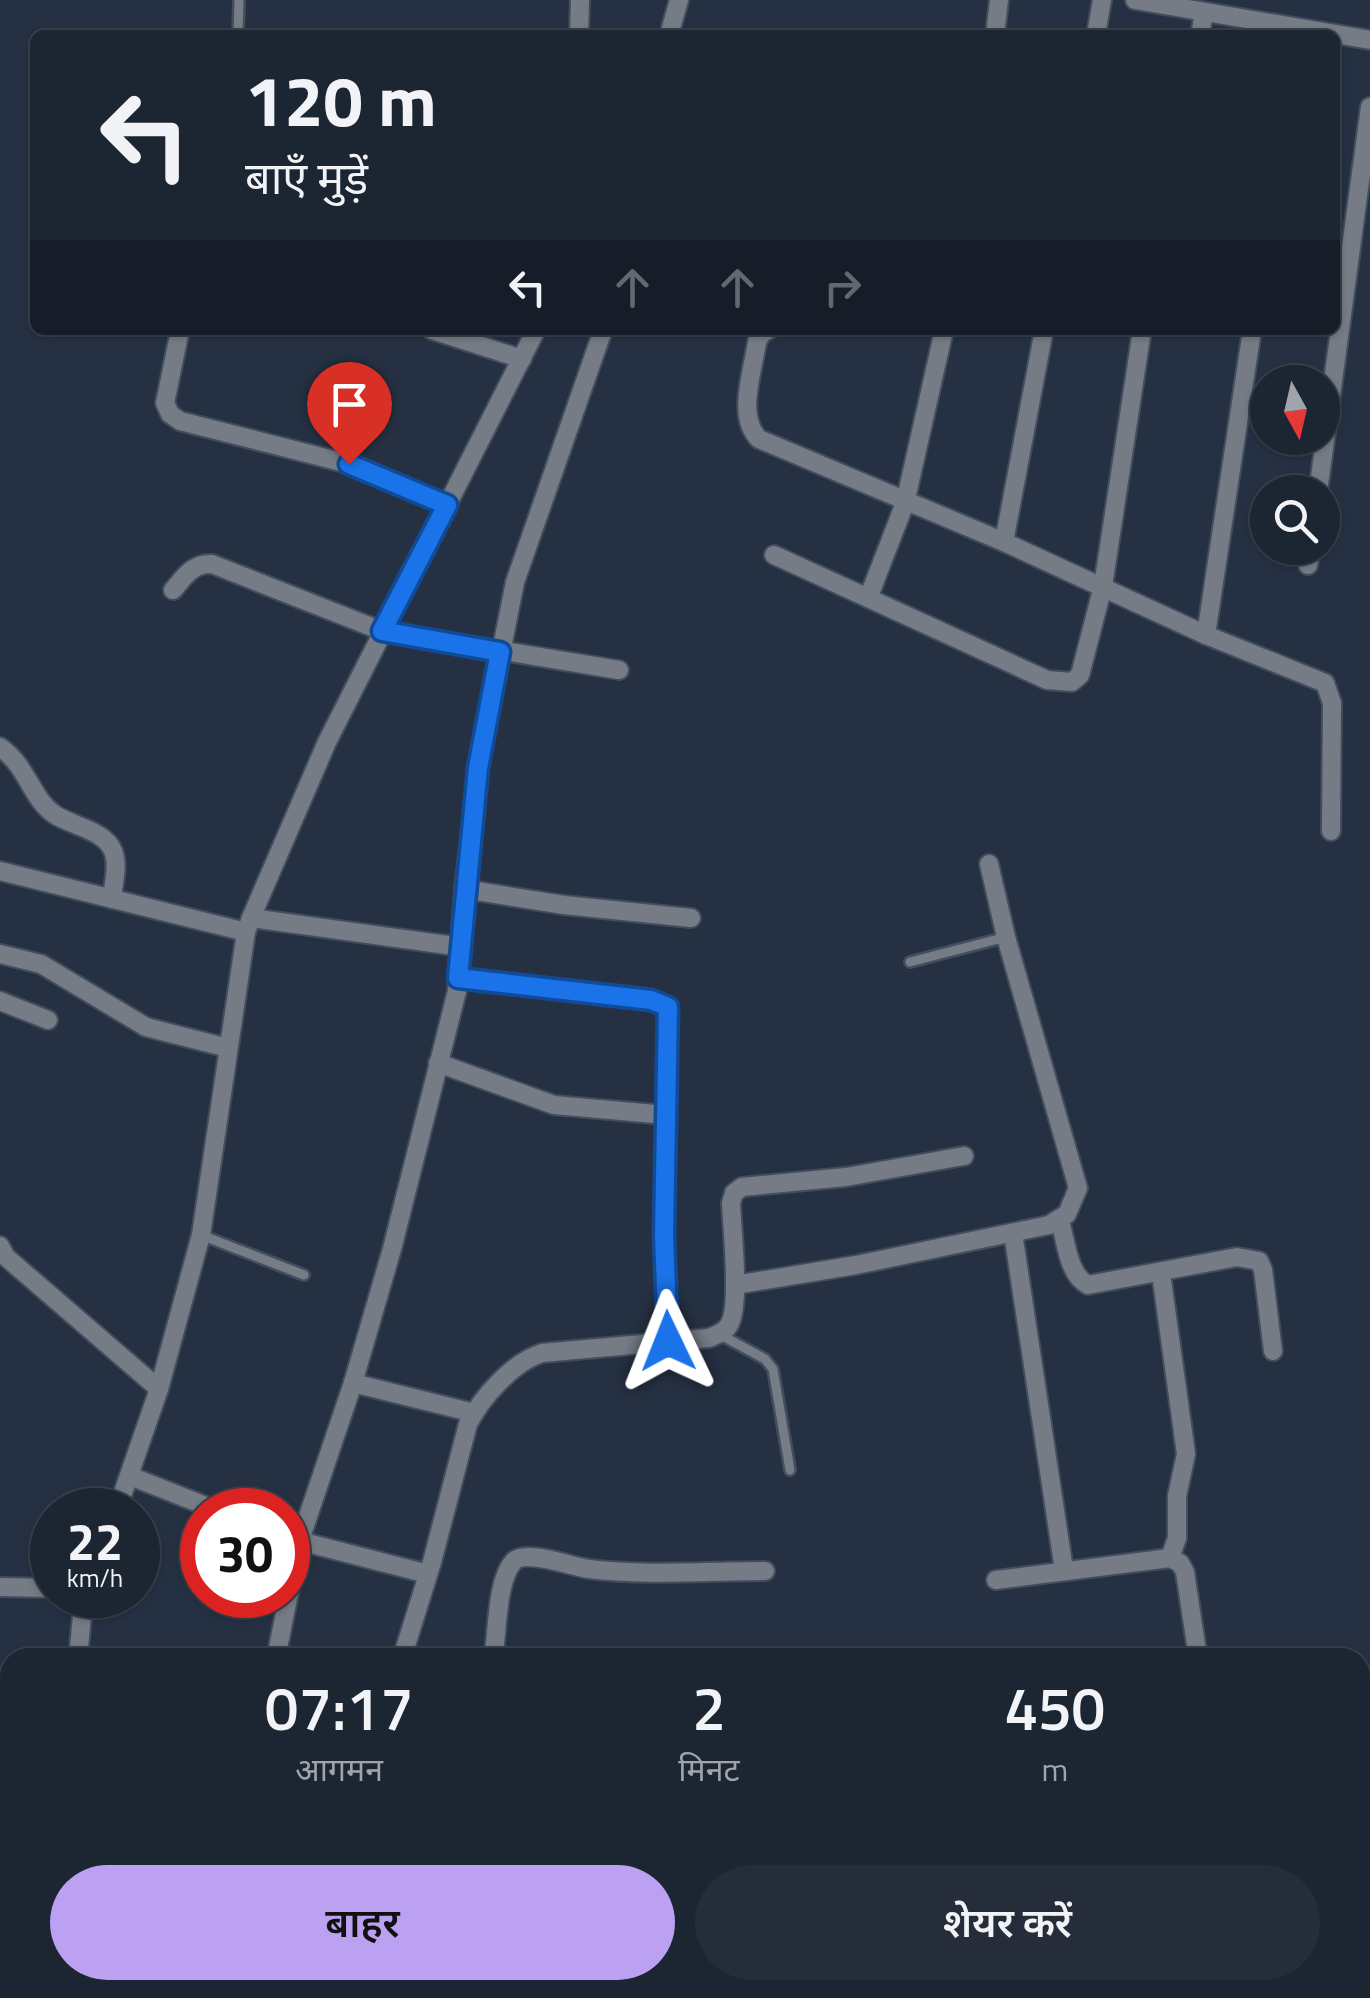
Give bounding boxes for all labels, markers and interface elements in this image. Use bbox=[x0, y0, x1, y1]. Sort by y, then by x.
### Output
text: 120 m bbox=[245, 47, 437, 153]
icon: left bbox=[80, 70, 210, 200]
text: बाएँ मुड़ें bbox=[245, 143, 368, 211]
icon: left bbox=[500, 260, 555, 315]
icon: ahead bbox=[605, 260, 660, 315]
icon: ahead bbox=[710, 260, 765, 315]
icon: right bbox=[815, 260, 870, 315]
pin bbox=[307, 362, 392, 465]
north arrow bbox=[1250, 365, 1340, 455]
map controls bbox=[1250, 365, 1340, 565]
icon: arrive bbox=[322, 377, 377, 432]
button: search bbox=[1250, 475, 1340, 565]
position arrow bbox=[616, 1289, 720, 1393]
speed limit sign: 30 bbox=[180, 1488, 310, 1618]
text: 22 bbox=[67, 1503, 123, 1579]
text: km/h bbox=[67, 1559, 123, 1597]
text: 07:17 bbox=[265, 1662, 414, 1753]
text: 2 bbox=[692, 1662, 726, 1753]
text: 450 bbox=[1004, 1662, 1105, 1753]
text: आगमन bbox=[295, 1745, 383, 1793]
text: मिनट bbox=[678, 1745, 740, 1793]
text: m bbox=[1041, 1745, 1068, 1793]
button: बाहर bbox=[50, 1865, 675, 1980]
button: शेयर करें bbox=[695, 1865, 1320, 1980]

